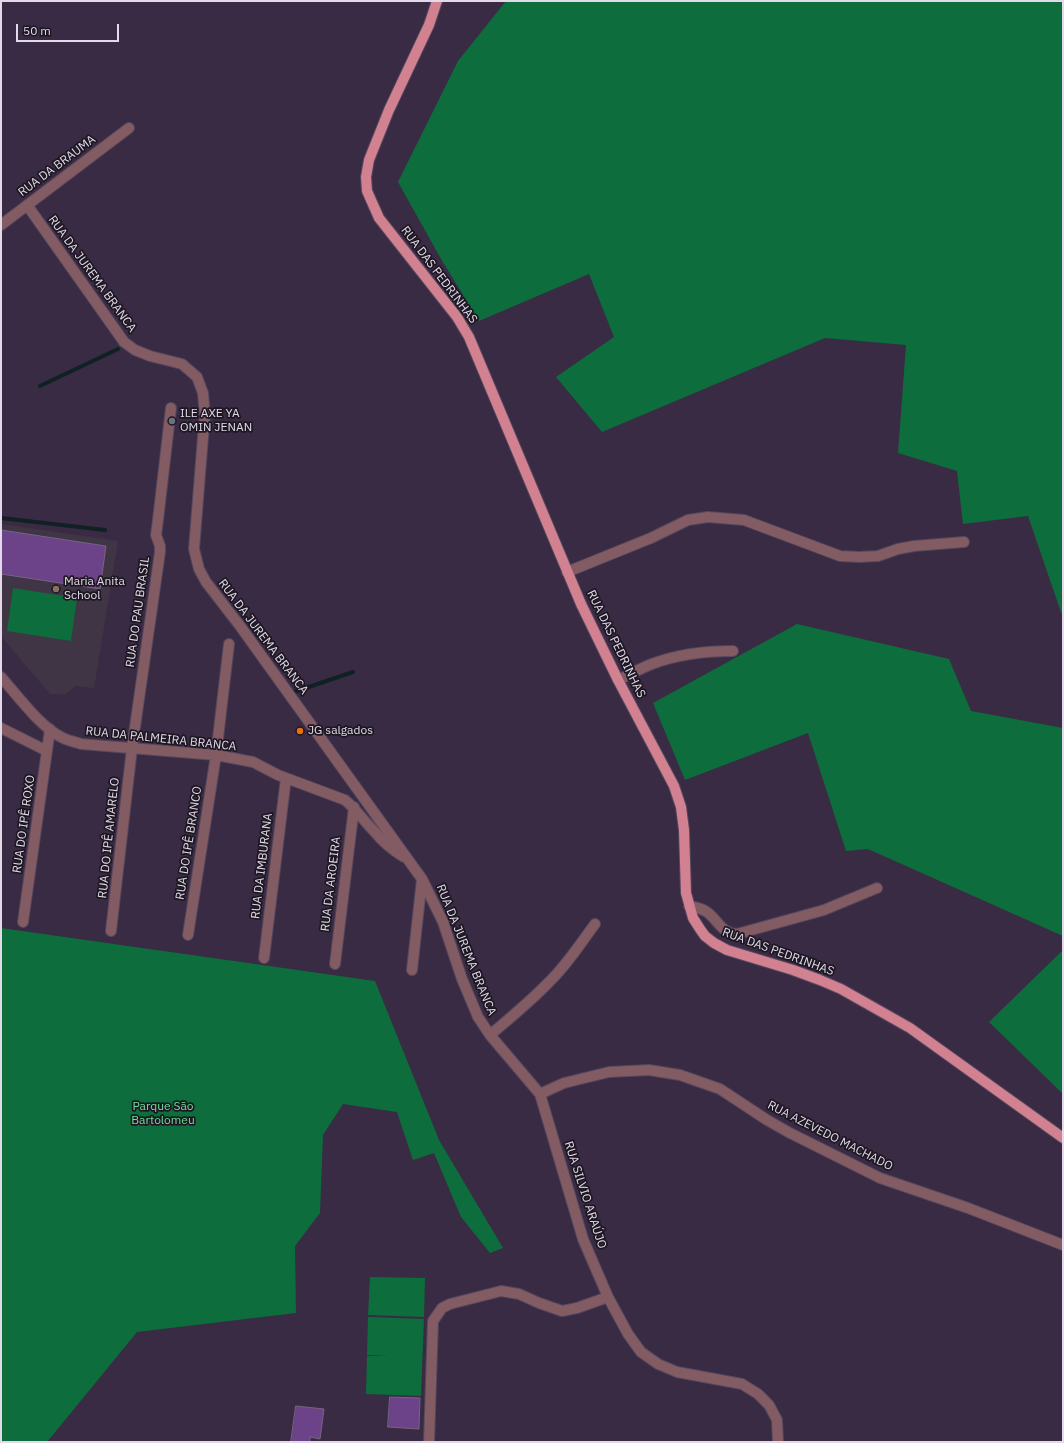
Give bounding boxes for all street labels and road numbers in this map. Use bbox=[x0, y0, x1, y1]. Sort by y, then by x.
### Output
street label: RUA DA BRAUMA bbox=[15, 132, 99, 200]
street label: RUA DA JUREMA BRANCA bbox=[45, 213, 139, 335]
street label: RUA DAS PEDRINHAS bbox=[398, 224, 480, 326]
street label: RUA DO PAU BRASIL bbox=[123, 556, 153, 668]
street label: RUA DA JUREMA BRANCA bbox=[215, 577, 311, 697]
street label: RUA DAS PEDRINHAS bbox=[584, 588, 648, 700]
street label: RUA DA PALMEIRA BRANCA bbox=[85, 724, 237, 754]
street label: RUA DO IPÊ ROXO bbox=[10, 774, 38, 874]
street label: RUA DO IPÊ AMARELO bbox=[96, 777, 122, 899]
street label: RUA DO IPÊ BRANCO bbox=[173, 785, 205, 901]
street label: RUA DA IMBURANA bbox=[248, 812, 276, 920]
street label: RUA DA AROEIRA bbox=[318, 836, 344, 932]
street label: RUA DA JUREMA BRANCA bbox=[433, 882, 499, 1018]
street label: RUA DAS PEDRINHAS bbox=[720, 925, 836, 979]
street label: RUA AZEVEDO MACHADO bbox=[765, 1098, 895, 1174]
street label: RUA SILVIO ARAÚJO bbox=[561, 1140, 609, 1250]

